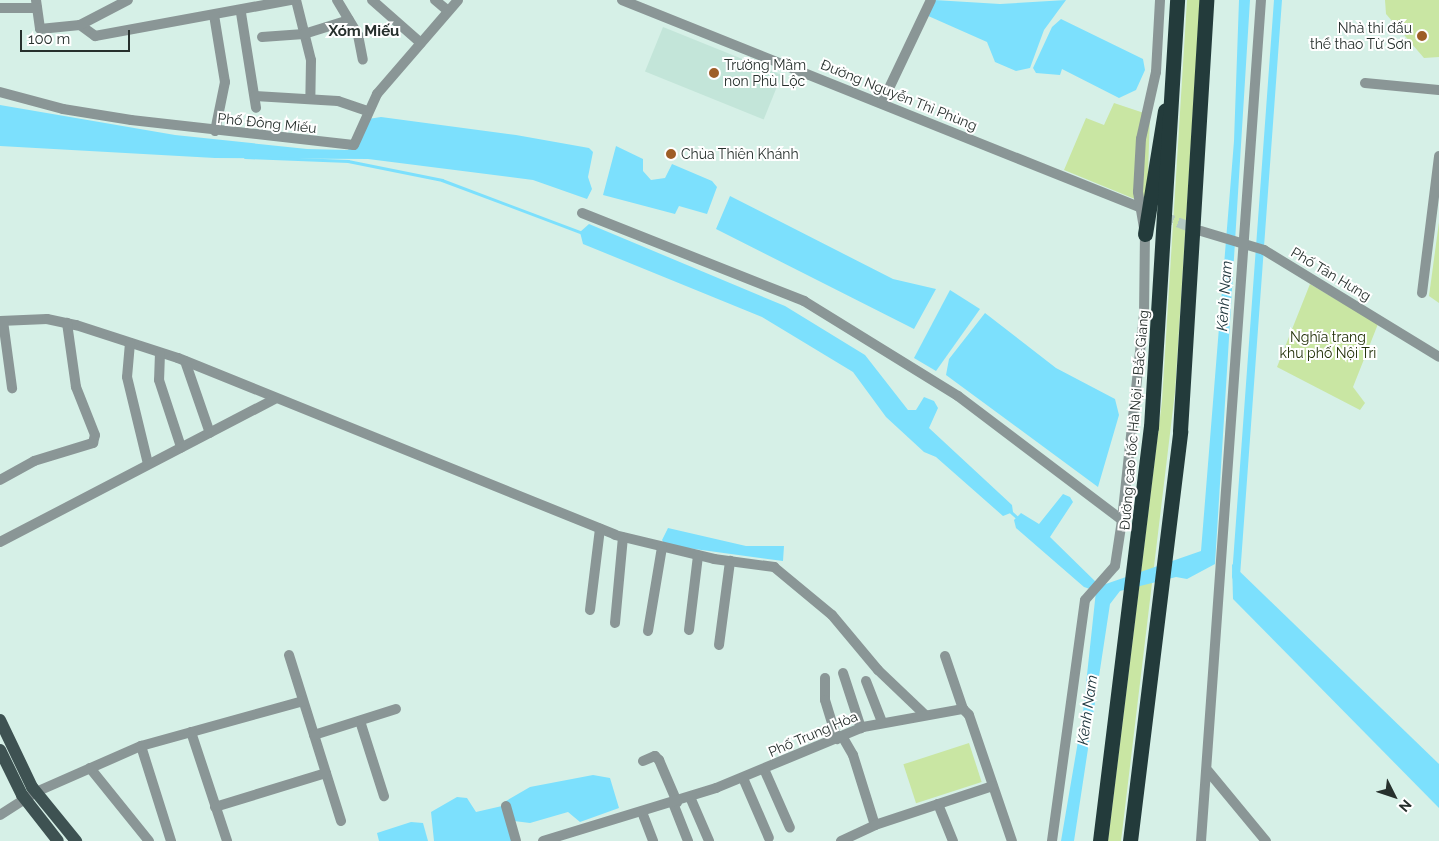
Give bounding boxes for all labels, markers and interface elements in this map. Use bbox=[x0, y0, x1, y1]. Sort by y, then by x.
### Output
scale bar bbox=[22, 20, 132, 52]
place label: Nhà thi đấu thể thao Từ Sơn bbox=[1310, 20, 1412, 52]
district label: Xóm Miếu bbox=[329, 23, 399, 41]
text: 100 m bbox=[28, 30, 70, 48]
marker: Nhà thi đấu thể thao Từ Sơn bbox=[1416, 30, 1428, 42]
street label: Đường Nguyễn Thì Phùng bbox=[818, 56, 980, 134]
place label: Trường Mầm non Phù Lộc bbox=[724, 57, 806, 90]
marker: Trường Mầm non Phù Lộc bbox=[708, 67, 720, 79]
street label: Phố Đông Miếu bbox=[217, 109, 317, 137]
place label: Chùa Thiên Khánh bbox=[681, 146, 799, 162]
marker: Chùa Thiên Khánh bbox=[665, 148, 677, 160]
street label: Phố Tân Hưng bbox=[1288, 243, 1374, 305]
water label: Kênh Nam bbox=[1214, 260, 1236, 332]
street label: Đường cao tốc Hà Nội - Bắc Giang bbox=[1116, 309, 1152, 531]
park label: Nghĩa trang khu phố Nội Trì bbox=[1279, 329, 1377, 362]
water label: Kênh Nam bbox=[1074, 674, 1102, 746]
street label: Phố Trung Hòa bbox=[766, 708, 860, 760]
north arrow bbox=[1369, 771, 1419, 821]
text: N bbox=[1396, 797, 1415, 815]

